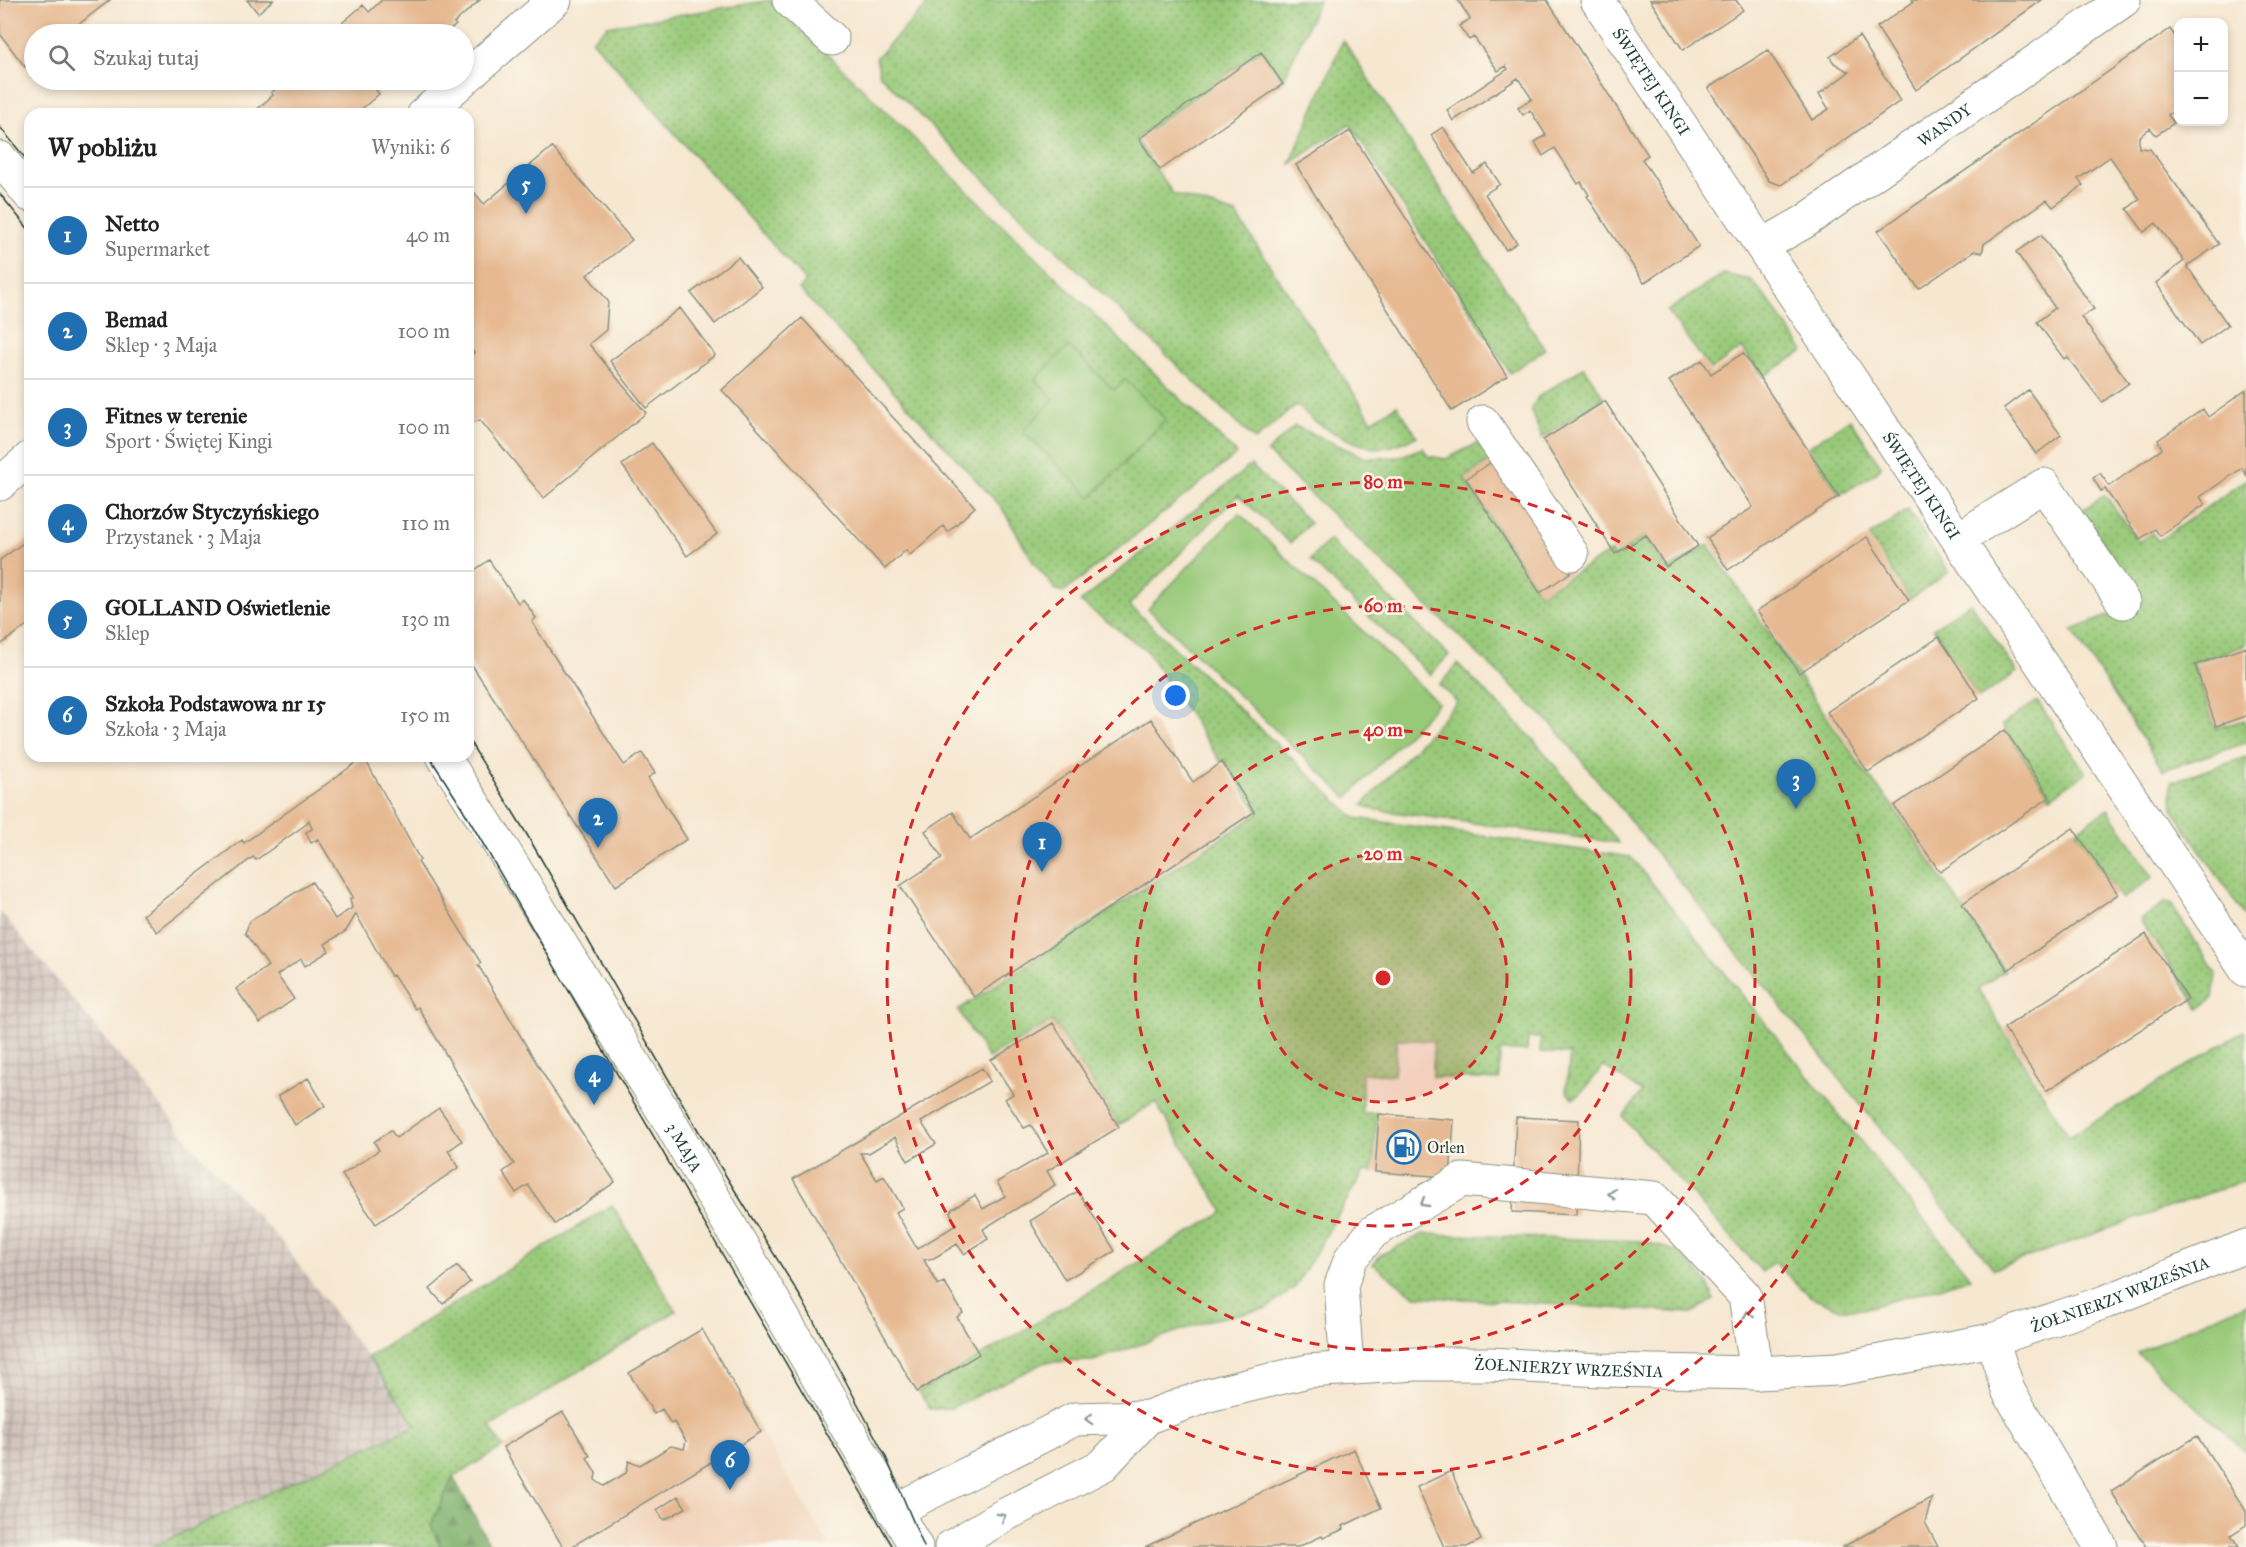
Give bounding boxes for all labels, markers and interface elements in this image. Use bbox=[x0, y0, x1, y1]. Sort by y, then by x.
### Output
map controls bbox=[2174, 18, 2228, 126]
button: + bbox=[2174, 18, 2228, 72]
street label: ŚWIĘTEJ KINGI bbox=[1608, 23, 1694, 139]
search box bbox=[24, 24, 474, 90]
icon: search bbox=[45, 41, 78, 74]
text: Szukaj tutaj bbox=[93, 44, 199, 71]
button: − bbox=[2174, 72, 2228, 126]
street label: WANDY bbox=[1914, 99, 1976, 150]
text: W pobliżu bbox=[48, 131, 157, 163]
text: Wyniki: 6 bbox=[371, 135, 450, 159]
pin: 5 bbox=[506, 164, 546, 214]
text: Netto bbox=[105, 210, 159, 237]
text: 1 bbox=[64, 223, 71, 247]
text: 40 m bbox=[406, 223, 450, 247]
text: Supermarket bbox=[105, 237, 210, 261]
text: Bemad bbox=[105, 306, 168, 333]
text: 2 bbox=[63, 319, 72, 343]
text: 100 m bbox=[398, 319, 450, 343]
text: Sklep · 3 Maja bbox=[105, 333, 217, 357]
text: Fitnes w terenie bbox=[105, 402, 247, 429]
text: 3 bbox=[64, 415, 72, 439]
text: 100 m bbox=[398, 415, 450, 439]
street label: ŚWIĘTEJ KINGI bbox=[1879, 427, 1964, 543]
text: Sport · Świętej Kingi bbox=[105, 429, 272, 453]
text: 80 m bbox=[1363, 471, 1403, 493]
text: Chorzów Styczyńskiego bbox=[105, 498, 319, 525]
text: 4 bbox=[62, 511, 73, 535]
text: 110 m bbox=[402, 511, 450, 535]
text: Przystanek · 3 Maja bbox=[105, 525, 261, 549]
text: GOLLAND Oświetlenie bbox=[105, 594, 331, 621]
text: 60 m bbox=[1364, 595, 1403, 617]
text: 5 bbox=[63, 607, 72, 631]
text: 130 m bbox=[401, 607, 450, 631]
text: Sklep bbox=[105, 621, 149, 645]
your location bbox=[1161, 681, 1190, 710]
text: Szkoła Podstawowa nr 15 bbox=[105, 690, 326, 717]
text: 6 bbox=[62, 703, 73, 727]
text: 150 m bbox=[400, 703, 450, 727]
text: Szkoła · 3 Maja bbox=[105, 717, 227, 741]
text: 40 m bbox=[1363, 719, 1404, 742]
pin: 3 bbox=[1776, 760, 1816, 809]
pin: 2 bbox=[578, 798, 618, 848]
pin: 1 bbox=[1022, 822, 1062, 872]
text: 20 m bbox=[1364, 843, 1403, 865]
centre of rings bbox=[1373, 968, 1393, 988]
pin: 4 bbox=[574, 1056, 614, 1105]
street label: 3 MAJA bbox=[663, 1120, 706, 1176]
fuel station icon: Orlen bbox=[1386, 1129, 1422, 1165]
place label: Orlen bbox=[1427, 1138, 1465, 1157]
one-way arrow bbox=[1608, 1188, 1617, 1201]
one-way arrow bbox=[1420, 1195, 1430, 1207]
street label: ŻOŁNIERZY WRZEŚNIA bbox=[2028, 1252, 2212, 1336]
one-way arrow bbox=[1742, 1311, 1754, 1320]
street label: ŻOŁNIERZY WRZEŚNIA bbox=[1475, 1354, 1664, 1381]
one-way arrow bbox=[1085, 1412, 1094, 1425]
pin: 6 bbox=[710, 1440, 750, 1490]
one-way arrow bbox=[995, 1513, 1006, 1524]

